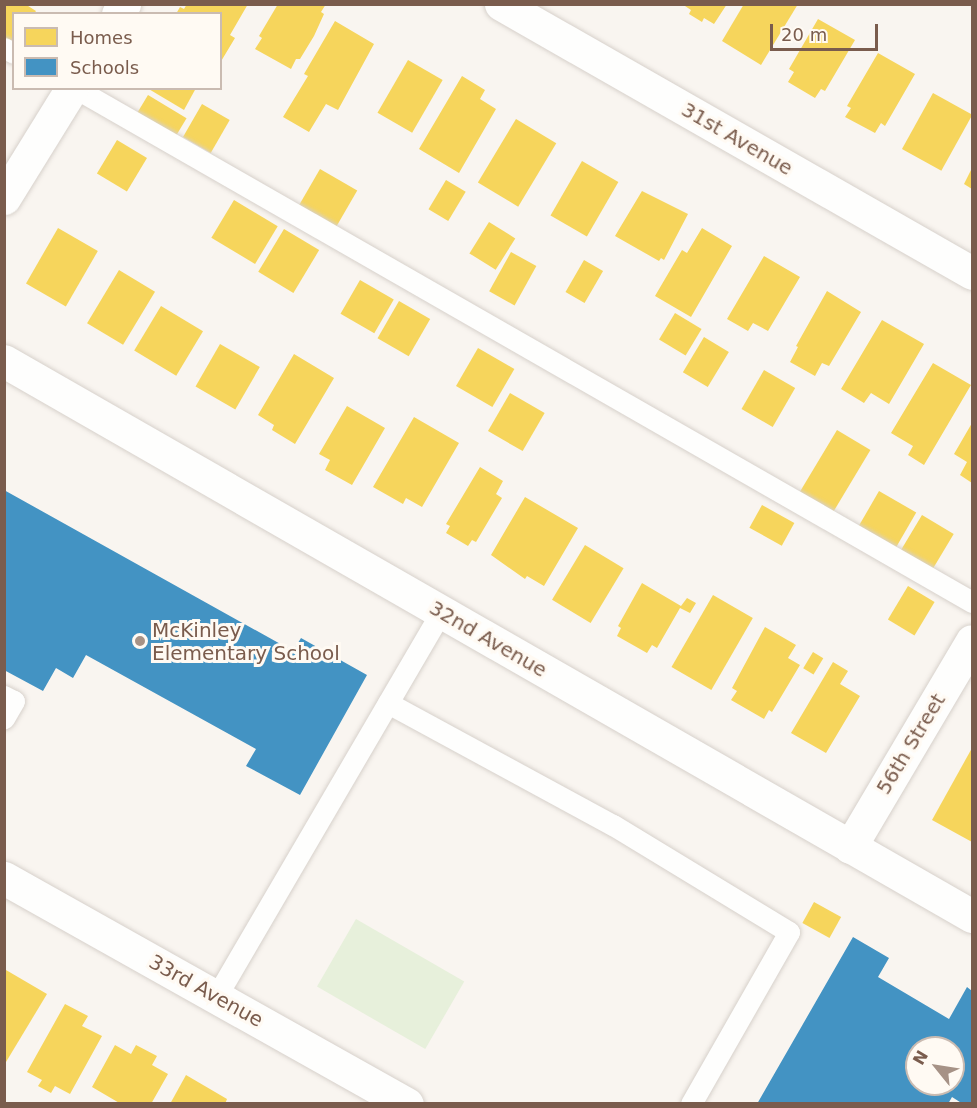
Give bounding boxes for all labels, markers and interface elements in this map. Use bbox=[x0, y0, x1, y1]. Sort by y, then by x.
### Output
legend bbox=[12, 12, 222, 90]
scale bar bbox=[773, 12, 881, 50]
text: 20 m bbox=[781, 24, 827, 45]
text: Homes bbox=[70, 27, 133, 48]
text: Schools bbox=[70, 57, 139, 78]
street label: 31st Avenue bbox=[677, 98, 797, 180]
street label: 32nd Avenue bbox=[425, 596, 551, 682]
place label: McKinley Elementary School bbox=[152, 618, 340, 665]
marker: McKinley Elementary School bbox=[133, 634, 147, 648]
street label: 56th Street bbox=[872, 689, 950, 799]
street label: 33rd Avenue bbox=[145, 950, 267, 1032]
north arrow bbox=[905, 1036, 965, 1096]
text: N bbox=[909, 1047, 932, 1068]

